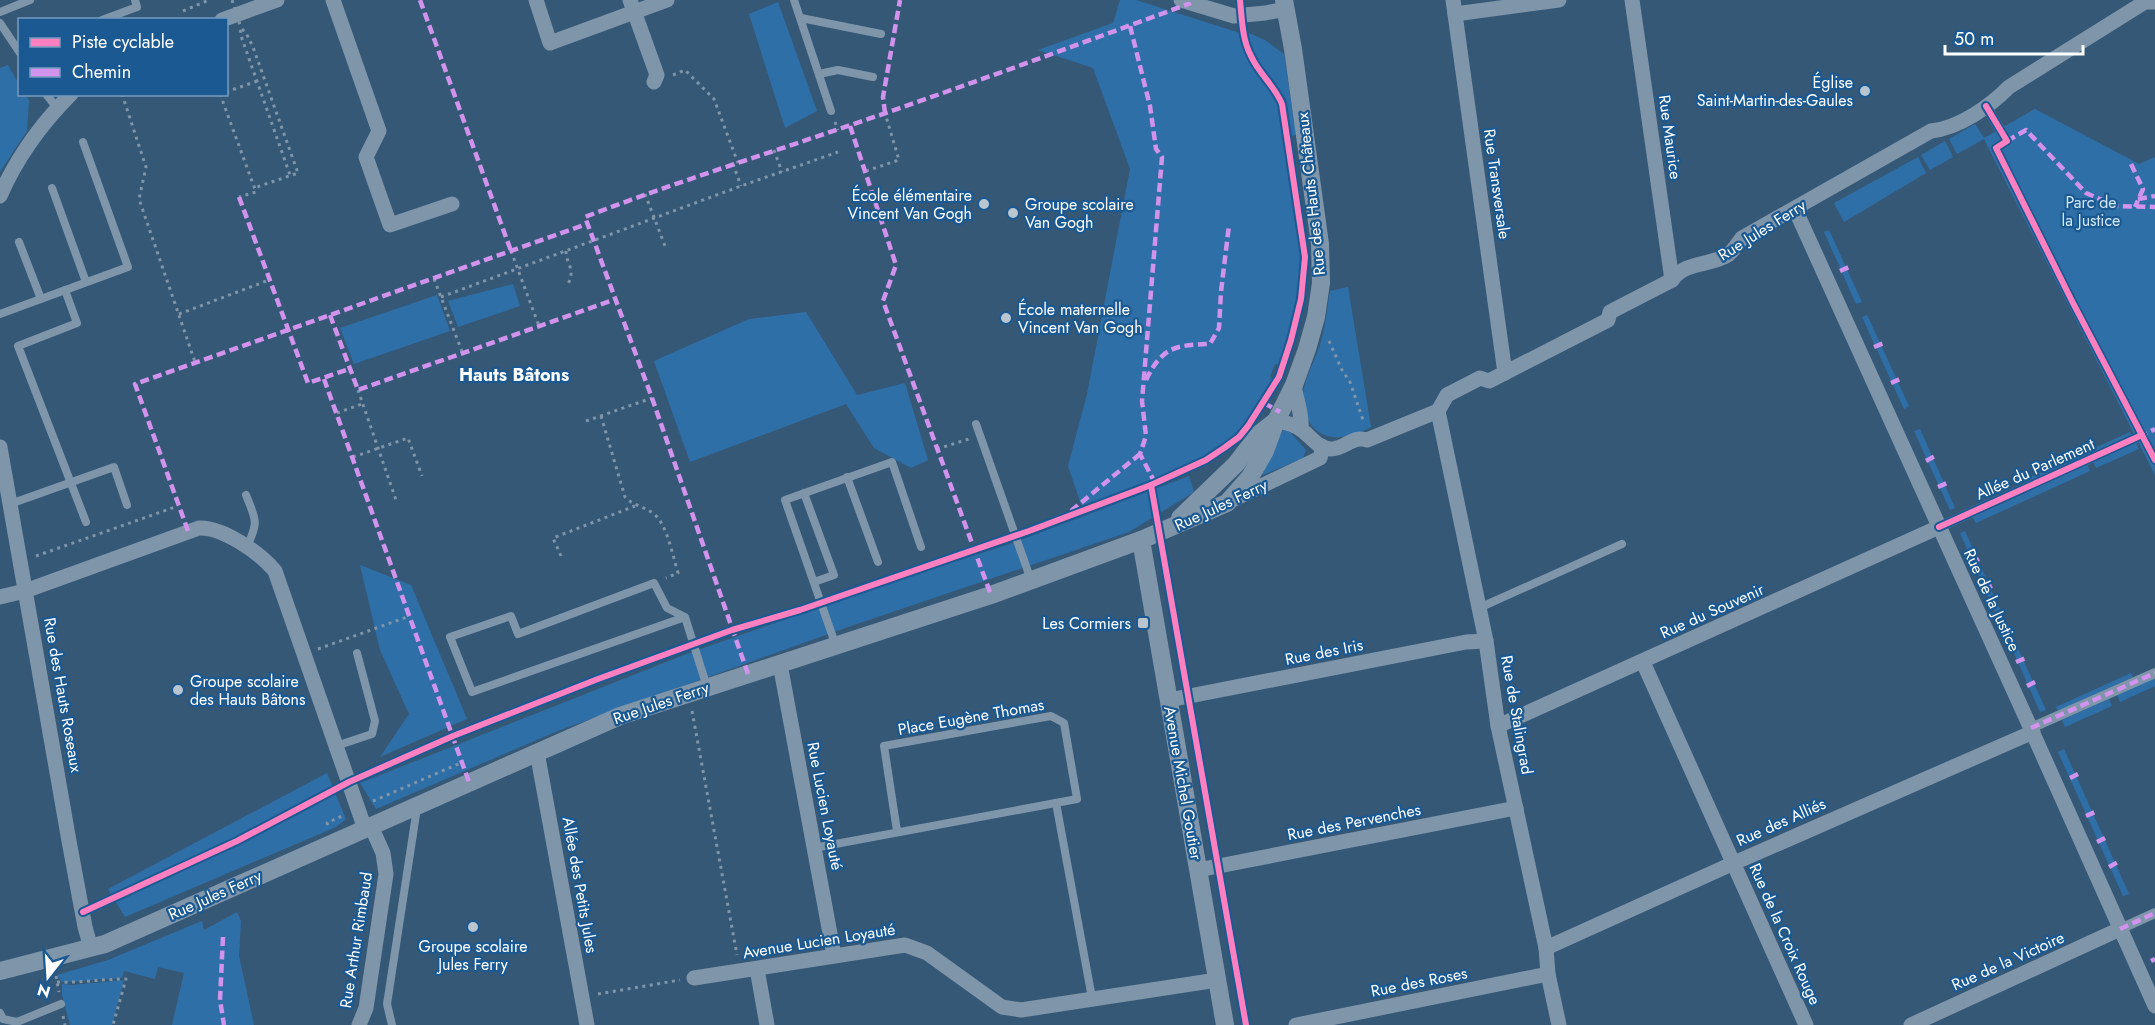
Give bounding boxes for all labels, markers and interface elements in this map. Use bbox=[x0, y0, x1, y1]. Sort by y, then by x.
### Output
legend bbox=[18, 18, 228, 96]
scale bar bbox=[1945, 18, 2083, 56]
text: 50 m bbox=[1954, 26, 1994, 52]
text: Piste cyclable bbox=[72, 29, 174, 55]
text: Chemin bbox=[72, 59, 131, 85]
place label: Église Saint-Martin-des-Gaules bbox=[1697, 71, 1853, 112]
marker: Église Saint-Martin-des-Gaules bbox=[1858, 84, 1872, 98]
street label: Rue Maurice bbox=[1653, 93, 1687, 181]
street label: Rue des Hauts Châteaux bbox=[1291, 111, 1331, 277]
street label: Rue Transversale bbox=[1478, 127, 1516, 241]
place label: École élémentaire Vincent Van Gogh bbox=[847, 184, 972, 225]
park label: Parc de la Justice bbox=[2062, 191, 2120, 232]
place label: Groupe scolaire Van Gogh bbox=[1025, 193, 1134, 234]
street label: Rue Jules Ferry bbox=[1713, 193, 1811, 266]
marker: École élémentaire Vincent Van Gogh bbox=[977, 197, 991, 211]
marker: Groupe scolaire Van Gogh bbox=[1006, 206, 1020, 220]
place label: École maternelle Vincent Van Gogh bbox=[1018, 298, 1143, 339]
marker: École maternelle Vincent Van Gogh bbox=[999, 311, 1013, 325]
district label: Hauts Bâtons bbox=[459, 362, 569, 388]
street label: Allée du Parlement bbox=[1972, 432, 2098, 506]
street label: Rue Jules Ferry bbox=[1171, 473, 1272, 537]
street label: Rue de la Justice bbox=[1958, 545, 2026, 655]
street label: Rue du Souvenir bbox=[1656, 578, 1768, 644]
place label: Les Cormiers bbox=[1042, 612, 1131, 635]
street label: Rue des Hauts Roseaux bbox=[38, 616, 88, 774]
marker: Les Cormiers bbox=[1136, 616, 1150, 630]
street label: Rue des Iris bbox=[1283, 633, 1365, 671]
street label: Rue de Stalingrad bbox=[1495, 654, 1539, 776]
place label: Groupe scolaire des Hauts Bâtons bbox=[190, 670, 305, 711]
street label: Rue Jules Ferry bbox=[610, 676, 713, 730]
marker: Groupe scolaire des Hauts Bâtons bbox=[171, 683, 185, 697]
street label: Place Eugène Thomas bbox=[896, 693, 1046, 741]
street label: Avenue Michel Goutier bbox=[1158, 704, 1208, 862]
street label: Rue Lucien Loyauté bbox=[801, 740, 849, 872]
street label: Rue des Alliés bbox=[1733, 792, 1829, 852]
street label: Rue des Pervenches bbox=[1285, 798, 1423, 846]
street label: Allée des Petits Jules bbox=[557, 815, 603, 955]
street label: Rue de la Croix Rouge bbox=[1743, 860, 1827, 1008]
street label: Rue Jules Ferry bbox=[165, 864, 266, 926]
street label: Rue Arthur Rimbaud bbox=[334, 870, 378, 1010]
street label: Avenue Lucien Loyauté bbox=[741, 918, 897, 964]
marker: Groupe scolaire Jules Ferry bbox=[466, 920, 480, 934]
street label: Rue de la Victoire bbox=[1948, 926, 2068, 996]
place label: Groupe scolaire Jules Ferry bbox=[419, 935, 527, 976]
north arrow bbox=[18, 947, 78, 1007]
street label: Rue des Roses bbox=[1369, 961, 1469, 1003]
text: N bbox=[34, 978, 53, 1004]

